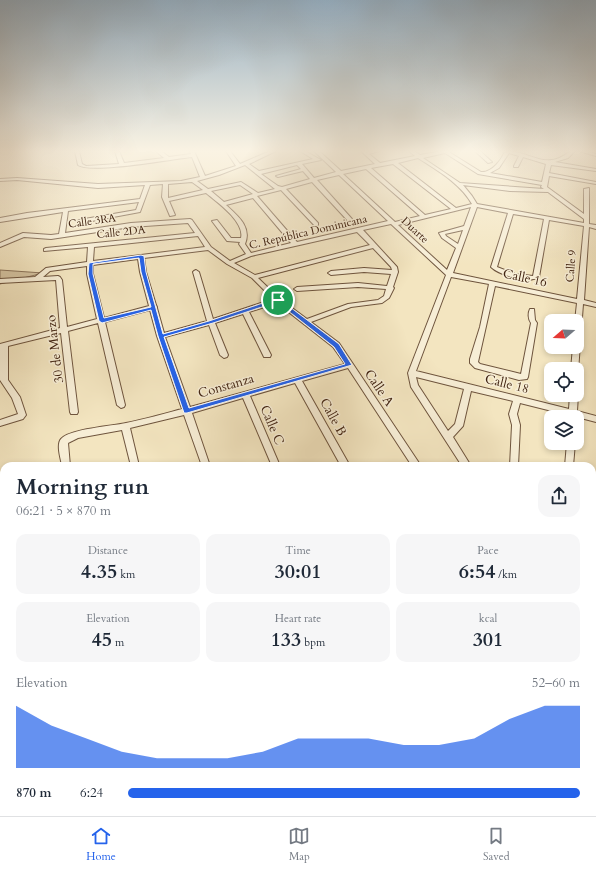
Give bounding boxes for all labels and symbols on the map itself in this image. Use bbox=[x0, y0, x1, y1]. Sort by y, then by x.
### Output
street label: Calle 3RA bbox=[67, 210, 117, 232]
street label: C. República Dominicana bbox=[248, 211, 369, 253]
street label: Duarte bbox=[398, 214, 432, 246]
street label: Calle 2DA bbox=[96, 222, 146, 242]
street label: Calle 9 bbox=[562, 249, 580, 283]
street label: Calle 16 bbox=[501, 265, 549, 292]
pin bbox=[261, 283, 295, 317]
street label: 30 de Marzo bbox=[42, 314, 68, 384]
north arrow bbox=[544, 314, 584, 354]
street label: Calle A bbox=[360, 366, 398, 411]
street label: Constanza bbox=[196, 369, 256, 403]
street label: Calle 18 bbox=[483, 370, 531, 398]
street label: Calle B bbox=[315, 395, 351, 439]
street label: Calle C bbox=[256, 402, 288, 448]

